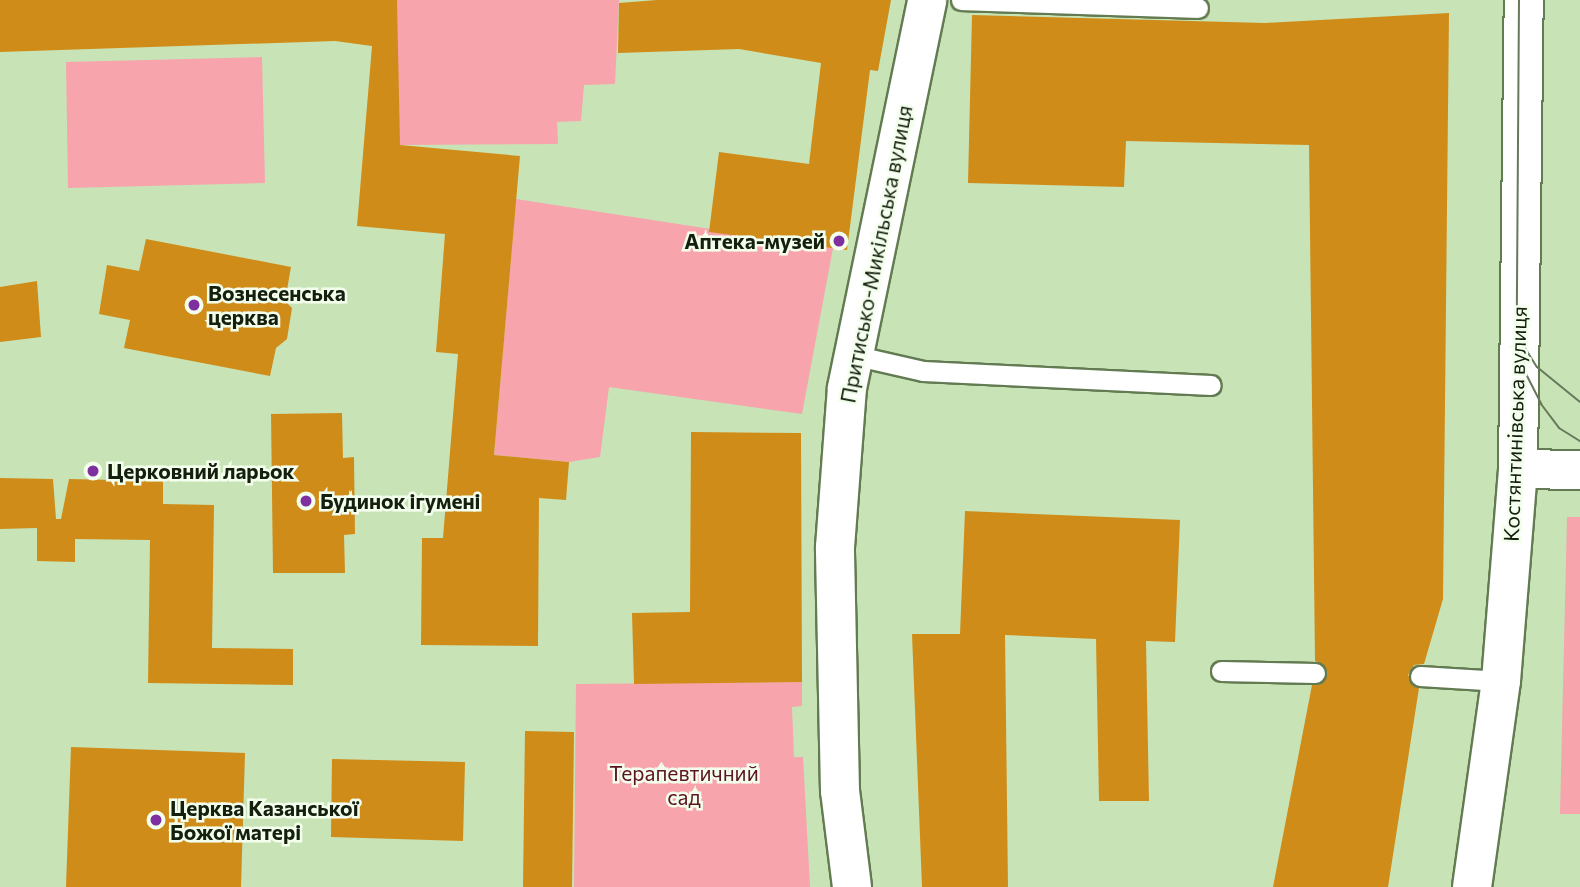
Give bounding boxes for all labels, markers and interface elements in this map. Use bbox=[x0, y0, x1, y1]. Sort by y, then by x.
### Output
street label: Притисько-Микільська вулиця bbox=[835, 103, 917, 405]
place label: Аптека-музей bbox=[684, 228, 825, 254]
marker: Аптека-музей bbox=[831, 233, 847, 249]
place label: Вознесенська церква bbox=[208, 280, 346, 330]
marker: Вознесенська церква bbox=[186, 297, 202, 313]
street label: Костянтинівська вулиця bbox=[1498, 306, 1532, 542]
place label: Церковний ларьок bbox=[107, 458, 295, 484]
marker: Церковний ларьок bbox=[85, 463, 101, 479]
place label: Будинок ігумені bbox=[320, 488, 480, 514]
marker: Будинок ігумені bbox=[298, 493, 314, 509]
park label: Терапевтичний сад bbox=[609, 760, 759, 810]
place label: Церква Казанської Божої матері bbox=[170, 795, 358, 845]
marker: Церква Казанської Божої матері bbox=[148, 812, 164, 828]

